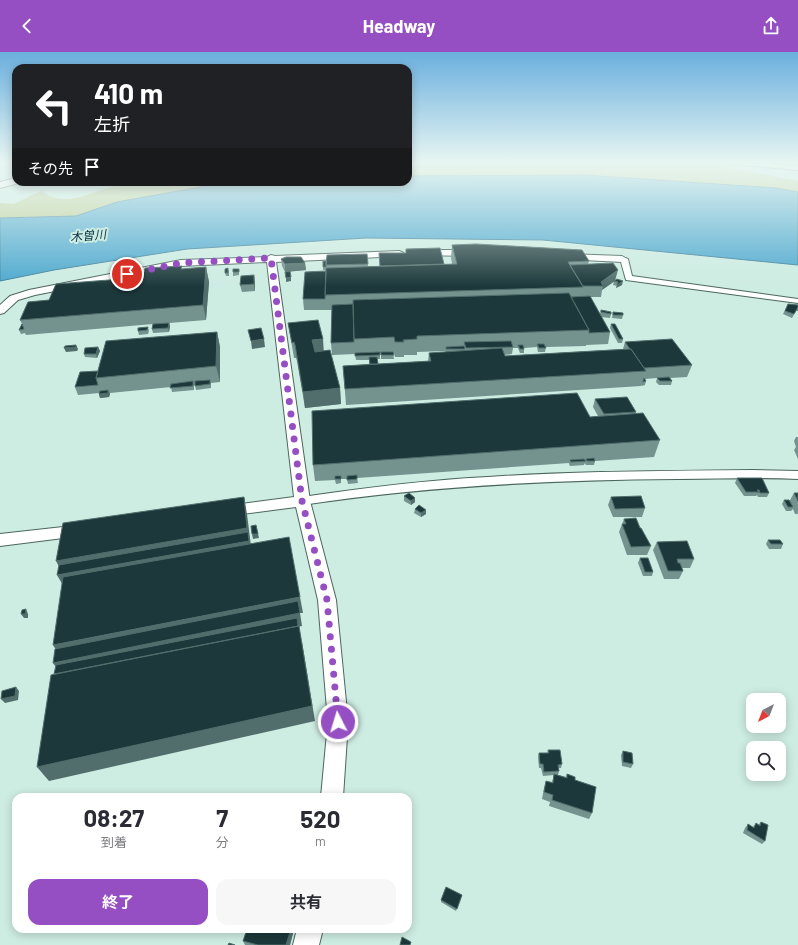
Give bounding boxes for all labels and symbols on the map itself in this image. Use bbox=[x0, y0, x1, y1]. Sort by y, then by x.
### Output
water label: 木曽川 bbox=[69, 226, 109, 244]
pin bbox=[110, 257, 144, 291]
north arrow bbox=[746, 693, 786, 733]
position arrow bbox=[317, 701, 359, 743]

